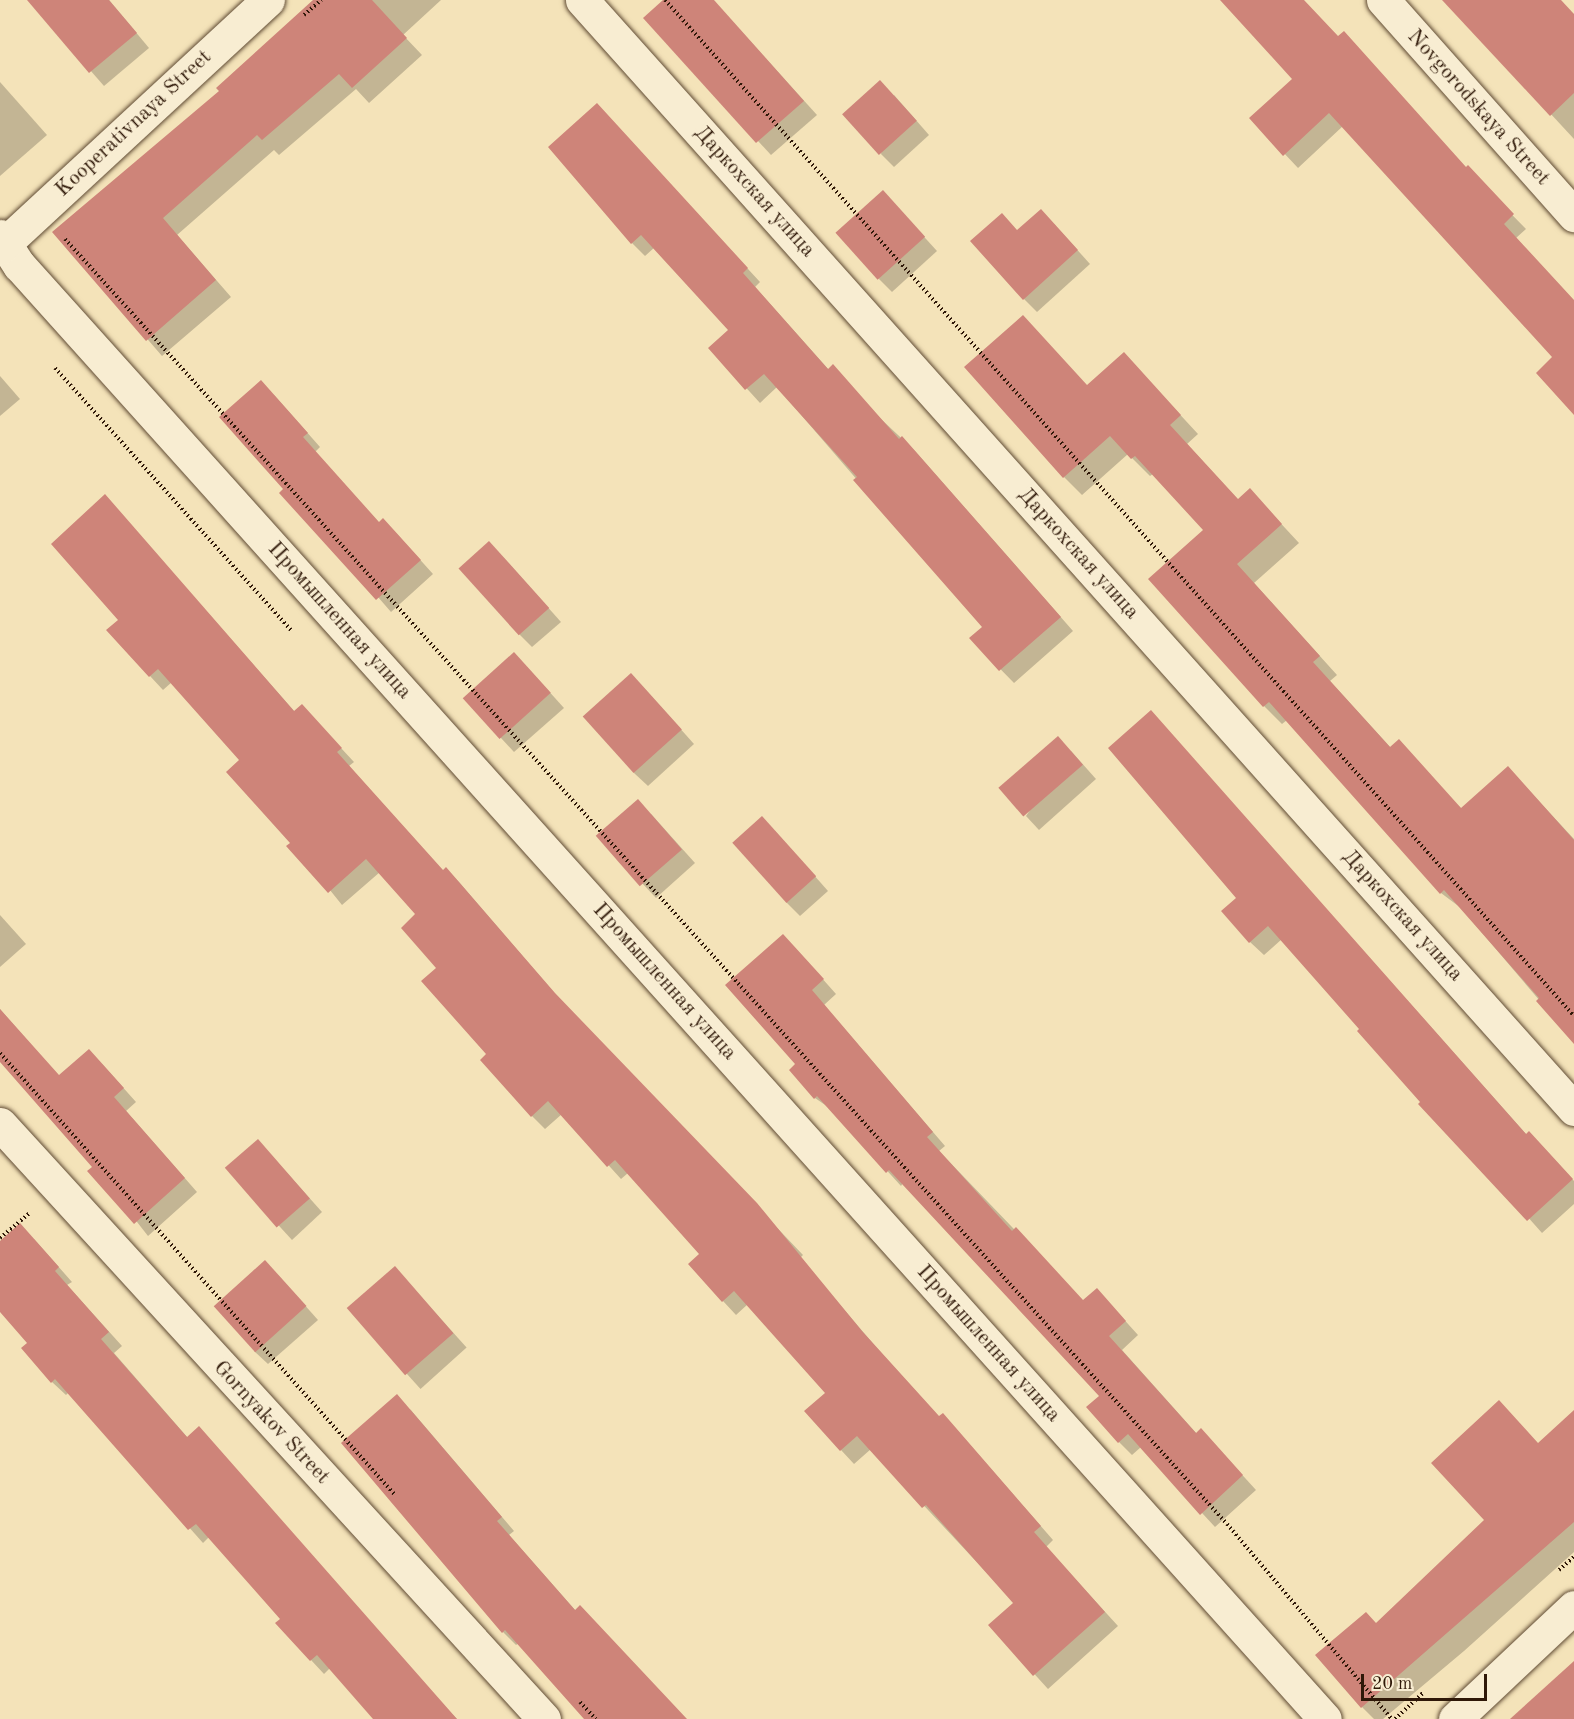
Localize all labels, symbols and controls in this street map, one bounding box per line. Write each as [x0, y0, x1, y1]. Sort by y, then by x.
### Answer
street label: Novgorodskaya Street [1401, 25, 1555, 191]
street label: Kooperativnaya Street [51, 45, 217, 203]
street label: Даркохская улица [688, 121, 820, 263]
street label: Даркохская улица [1012, 483, 1144, 625]
street label: Промышленная улица [262, 537, 416, 705]
street label: Даркохская улица [1336, 845, 1468, 987]
street label: Промышленная улица [587, 898, 741, 1066]
street label: Промышленная улица [911, 1260, 1065, 1428]
street label: Gornyakov Street [207, 1356, 335, 1490]
scale bar [1364, 1662, 1490, 1700]
text: 20 m [1372, 1675, 1412, 1693]

